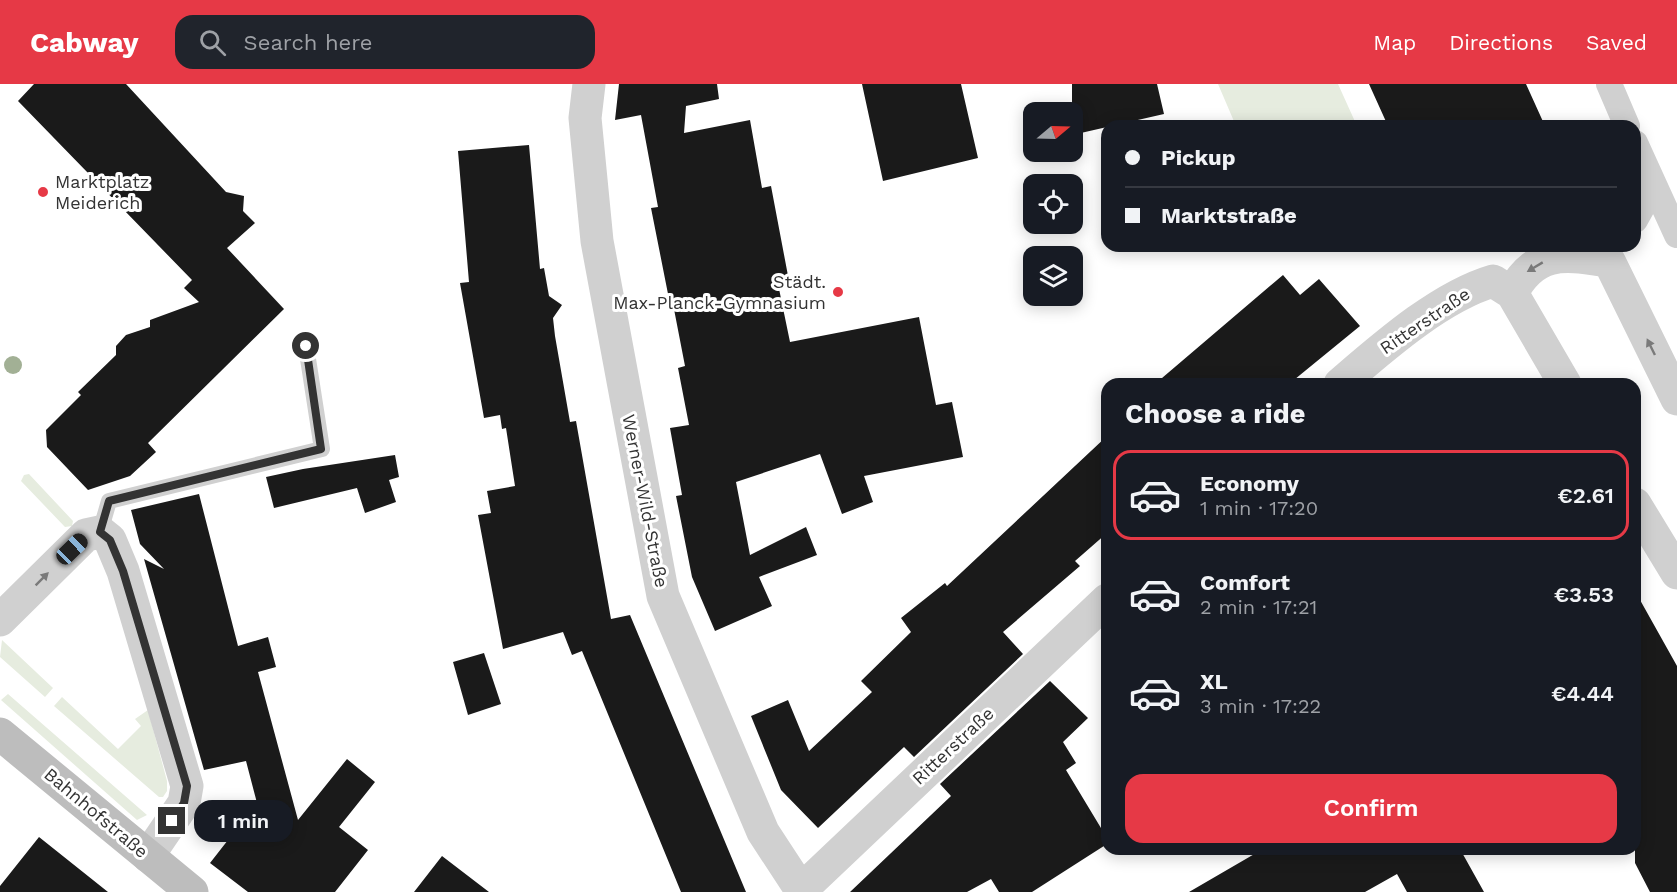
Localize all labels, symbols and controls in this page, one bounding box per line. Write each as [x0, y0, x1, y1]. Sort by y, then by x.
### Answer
search box [175, 15, 595, 69]
text: Cabway [30, 26, 139, 59]
icon: search [196, 26, 229, 59]
text: Search here [244, 30, 373, 55]
text: Map [1373, 30, 1416, 55]
text: Directions [1449, 30, 1553, 55]
text: Saved [1586, 30, 1647, 55]
north arrow [1023, 102, 1083, 162]
map controls [1023, 102, 1083, 306]
text: Pickup [1161, 145, 1236, 170]
place label: Marktplatz Meiderich [55, 171, 149, 213]
button: locate [1023, 174, 1083, 234]
marker: Marktplatz Meiderich [36, 185, 50, 199]
text: Marktstraße [1161, 203, 1297, 228]
button: layers [1023, 246, 1083, 306]
one-way arrow [1527, 262, 1543, 273]
place label: Städt. Max-Planck-Gymnasium [613, 271, 826, 313]
street label: Ritterstraße [1376, 283, 1474, 358]
marker: Städt. Max-Planck-Gymnasium [831, 285, 845, 299]
route start [292, 332, 319, 359]
one-way arrow [1647, 338, 1656, 355]
text: Choose a ride [1125, 398, 1305, 430]
street label: Werner-Wild-Straße [618, 413, 673, 589]
icon: car [1128, 468, 1182, 522]
text: Economy [1200, 471, 1299, 496]
text: €2.61 [1557, 483, 1614, 508]
text: 1 min · 17:20 [1200, 496, 1318, 520]
car [53, 530, 91, 568]
icon: car [1128, 567, 1182, 621]
text: Comfort [1200, 570, 1290, 595]
one-way arrow [34, 572, 48, 586]
text: €3.53 [1554, 582, 1614, 607]
text: 2 min · 17:21 [1200, 595, 1317, 619]
icon: car [1128, 666, 1182, 720]
text: XL [1200, 669, 1228, 694]
text: €4.44 [1551, 681, 1614, 706]
text: 3 min · 17:22 [1200, 694, 1321, 718]
street label: Ritterstraße [908, 703, 998, 789]
street label: Bahnhofstraße [40, 763, 152, 862]
button: Confirm [1125, 774, 1617, 843]
callout: 1 min [193, 800, 292, 842]
route end [158, 807, 185, 834]
text: 1 min [218, 809, 269, 833]

